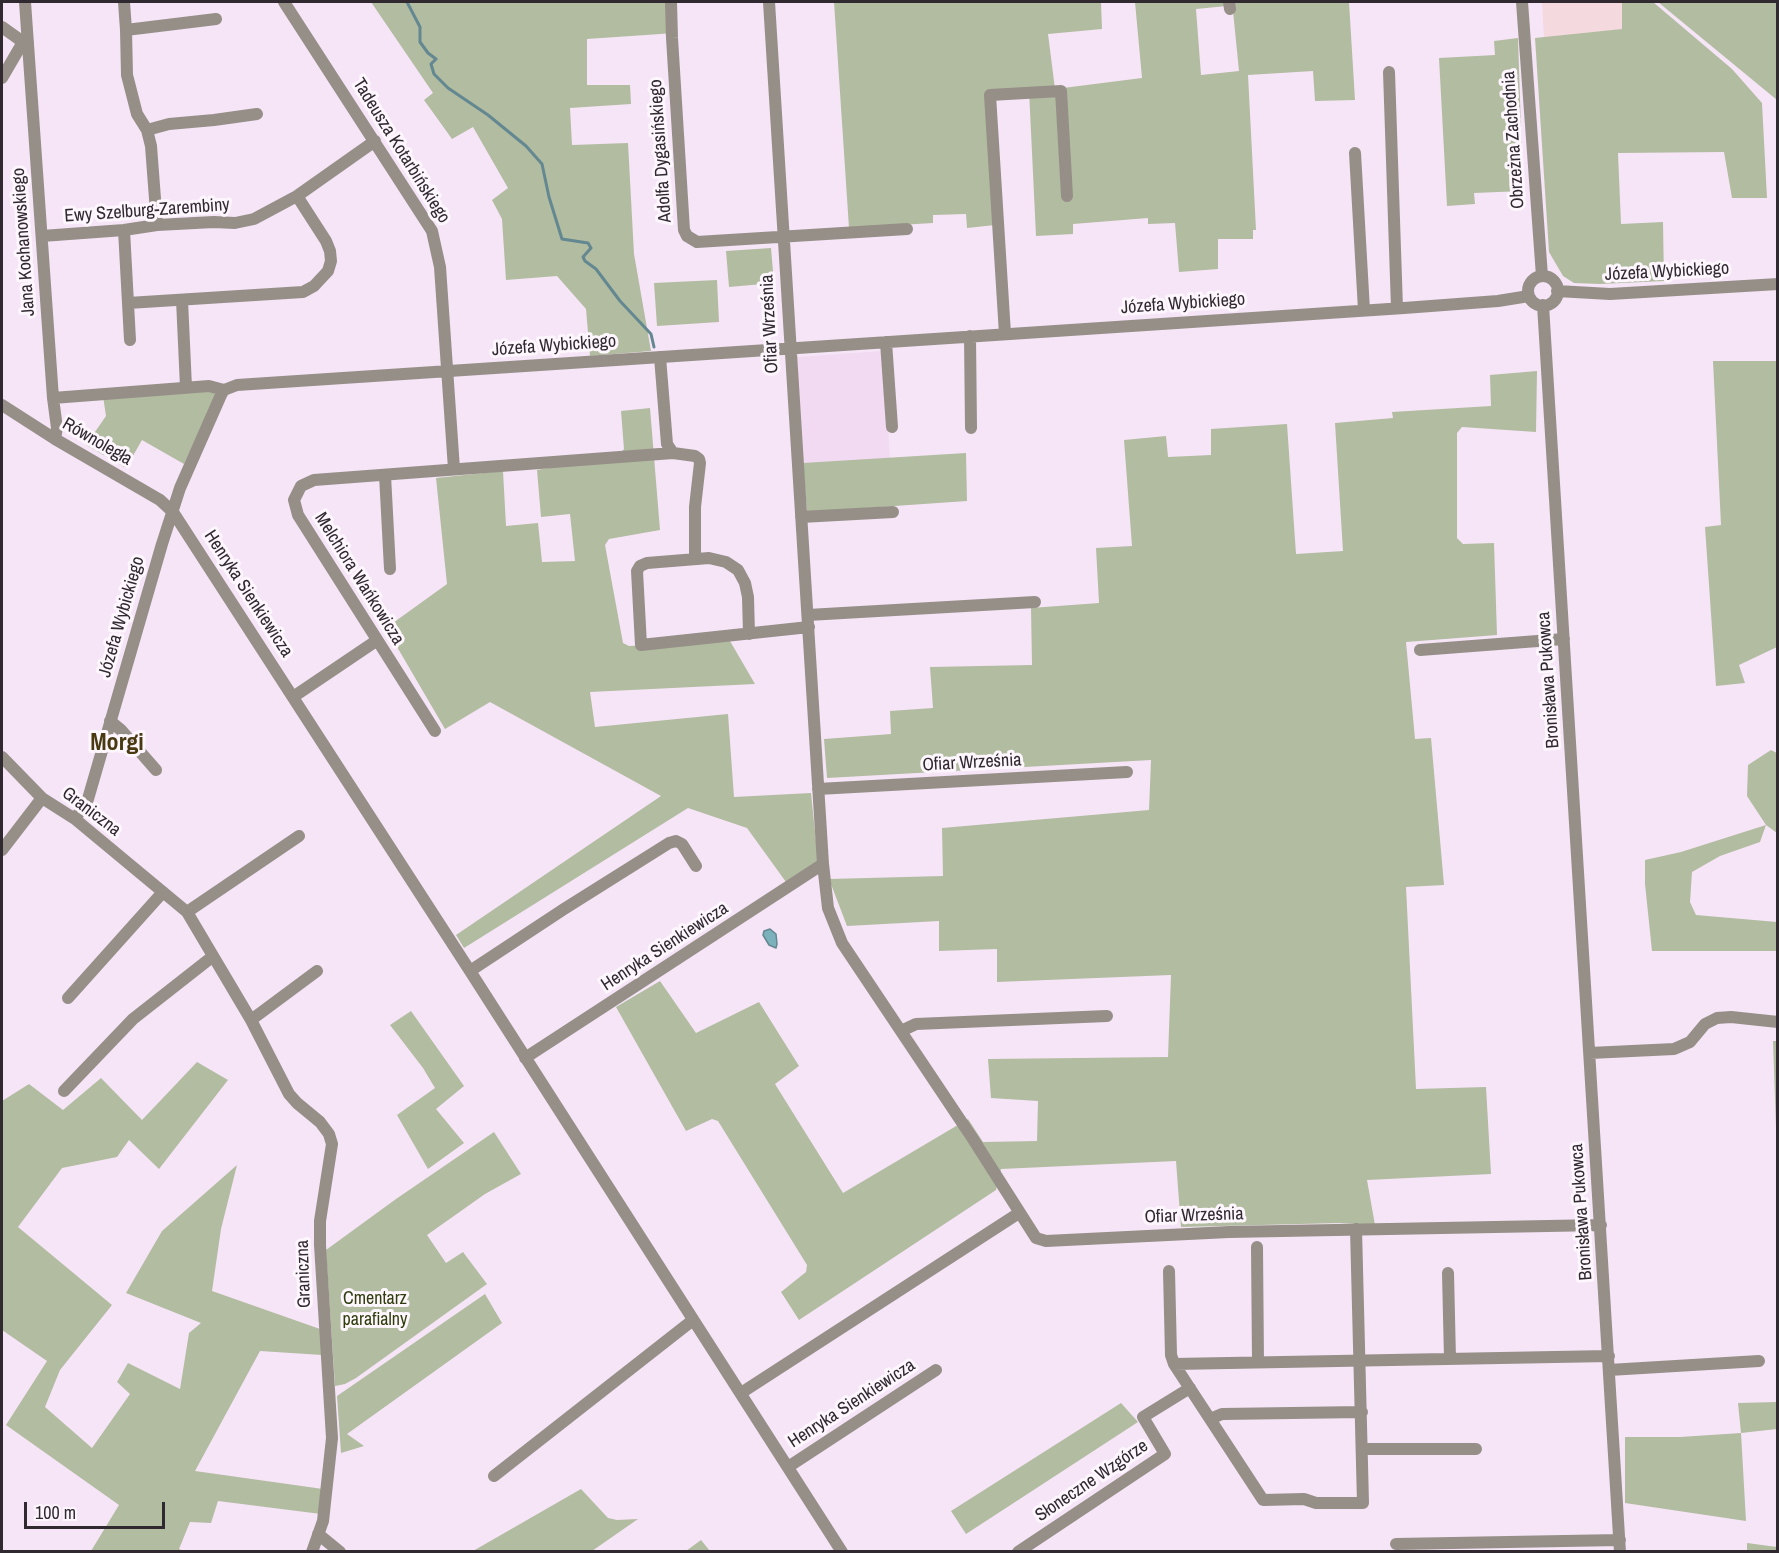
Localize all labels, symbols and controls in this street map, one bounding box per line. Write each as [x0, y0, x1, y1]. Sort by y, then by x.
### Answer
street label: Obrzeżna Zachodnia [1498, 70, 1530, 210]
street label: Tadeusza Kotarbińskiego [348, 75, 454, 227]
street label: Adolfa Dygasińskiego [645, 79, 677, 223]
street label: Jana Kochanowskiego [8, 167, 40, 317]
street label: Ewy Szelburg-Zarembiny [64, 194, 230, 228]
street label: Józefa Wybickiego [1604, 258, 1730, 286]
street label: Ofiar Września [757, 274, 783, 374]
street label: Józefa Wybickiego [1120, 289, 1246, 319]
street label: Józefa Wybickiego [491, 331, 617, 361]
street label: Równoległa [58, 413, 136, 471]
street label: Melchiora Wańkowicza [310, 509, 408, 649]
street label: Henryka Sienkiewicza [199, 527, 297, 661]
street label: Józefa Wybickiego [94, 554, 150, 680]
street label: Bronisława Pukowca [1533, 611, 1565, 749]
district label: Morgi [90, 730, 144, 758]
street label: Ofiar Września [922, 750, 1022, 776]
street label: Graniczna [57, 783, 125, 841]
street label: Henryka Sienkiewicza [598, 898, 732, 996]
street label: Bronisława Pukowca [1566, 1143, 1598, 1281]
street label: Ofiar Września [1144, 1203, 1244, 1229]
street label: Graniczna [292, 1240, 316, 1308]
park label: Cmentarz parafialny [343, 1288, 407, 1330]
street label: Henryka Sienkiewicza [785, 1355, 919, 1453]
street label: Słoneczne Wzgórze [1032, 1435, 1152, 1527]
scale bar [27, 1490, 168, 1528]
text: 100 m [35, 1500, 76, 1525]

